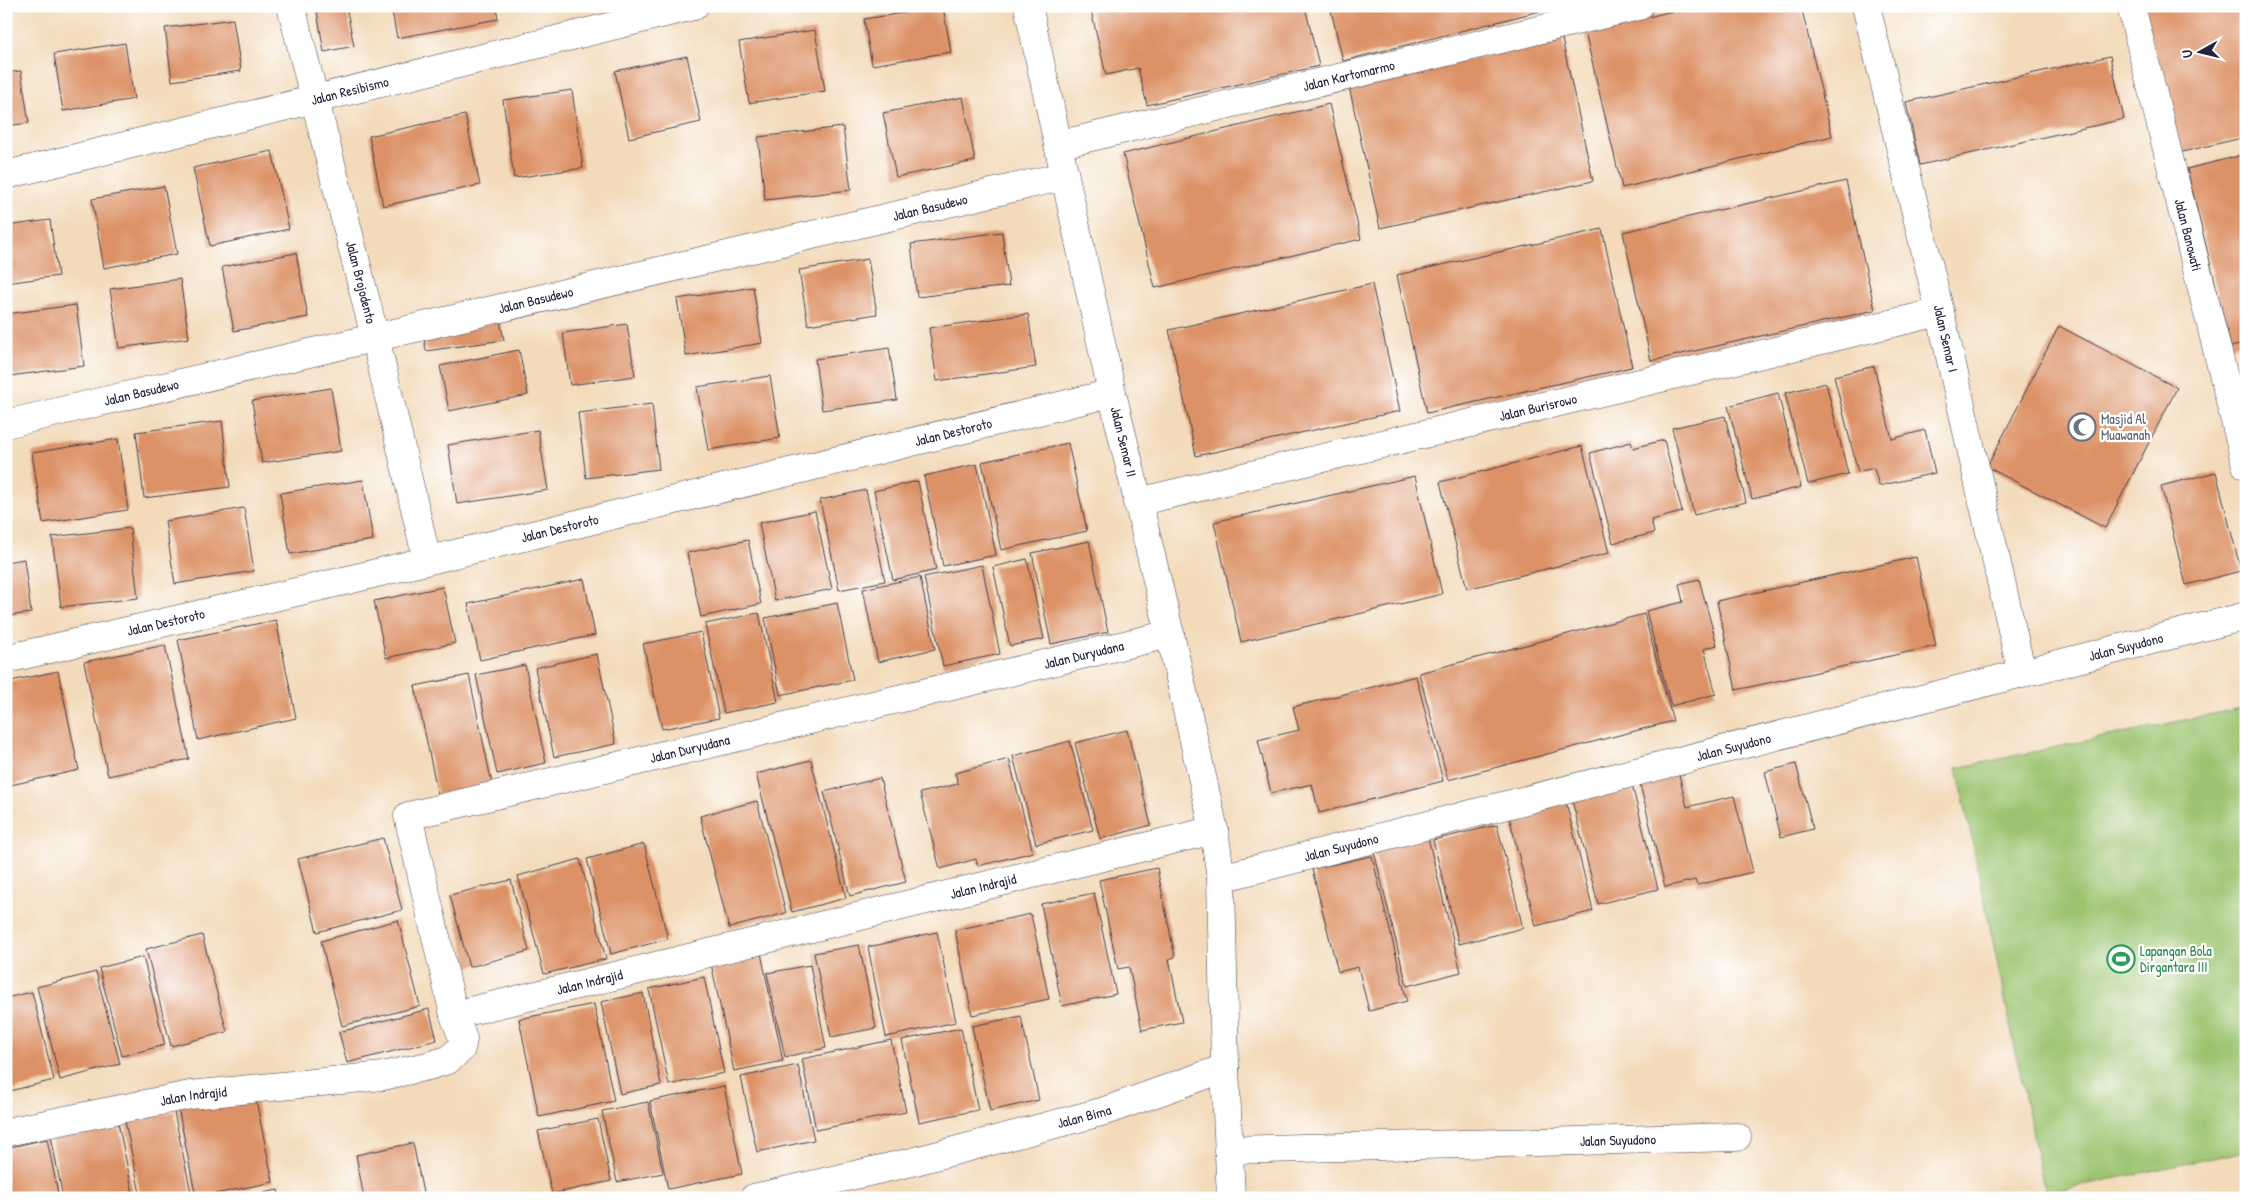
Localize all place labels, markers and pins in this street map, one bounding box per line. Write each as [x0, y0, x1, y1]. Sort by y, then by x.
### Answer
place label: Masjid Al Muawanah [2101, 409, 2150, 444]
mosque icon: Masjid Al Muawanah [2067, 412, 2097, 442]
place label: Lapangan Bola Dirgantara III [2140, 941, 2212, 977]
sports icon: Lapangan Bola Dirgantara III [2106, 944, 2136, 974]

